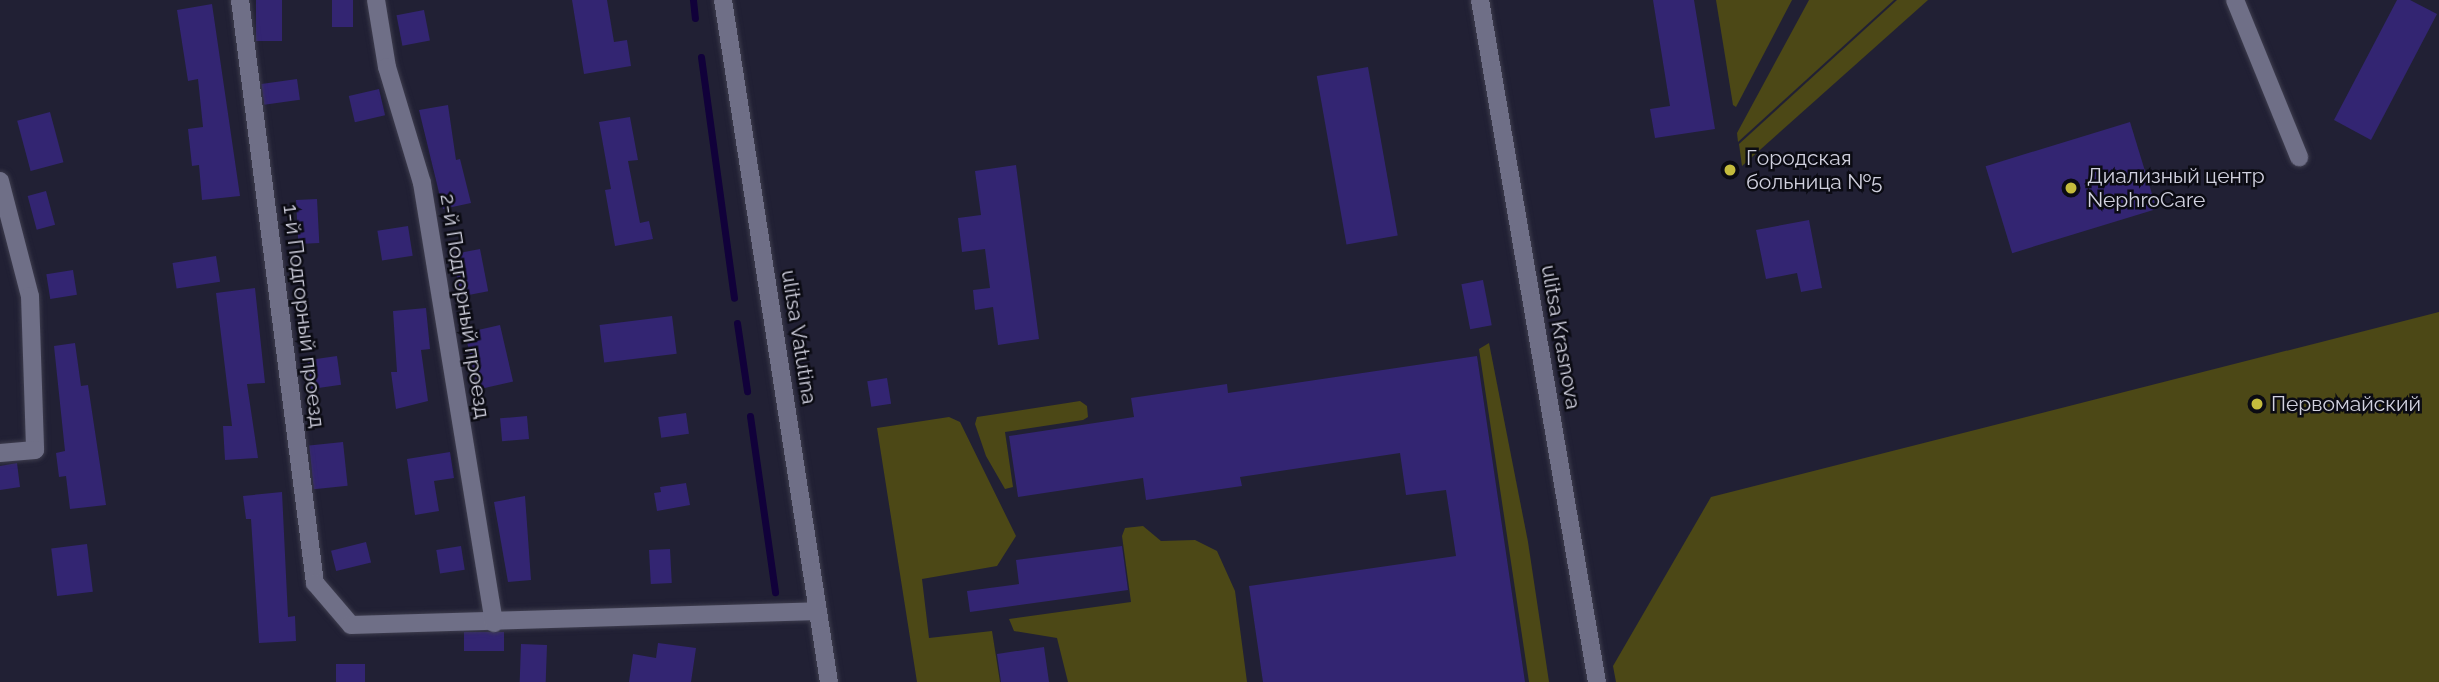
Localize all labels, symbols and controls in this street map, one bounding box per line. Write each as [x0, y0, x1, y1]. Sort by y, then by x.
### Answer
place label: Городская больница №5 [1746, 145, 1883, 195]
marker: Городская больница №5 [1720, 160, 1740, 180]
place label: Диализный центр NephroCare [2087, 163, 2265, 213]
marker: Диализный центр NephroCare [2061, 178, 2081, 198]
street label: 2-й Подгорный проезд [435, 192, 495, 420]
street label: 1-й Подгорный проезд [278, 203, 330, 429]
street label: ulitsa Krasnova [1536, 263, 1586, 411]
street label: ulitsa Vatutina [776, 268, 822, 406]
place label: Первомайский [2271, 391, 2421, 417]
marker: Первомайский [2249, 396, 2265, 412]

